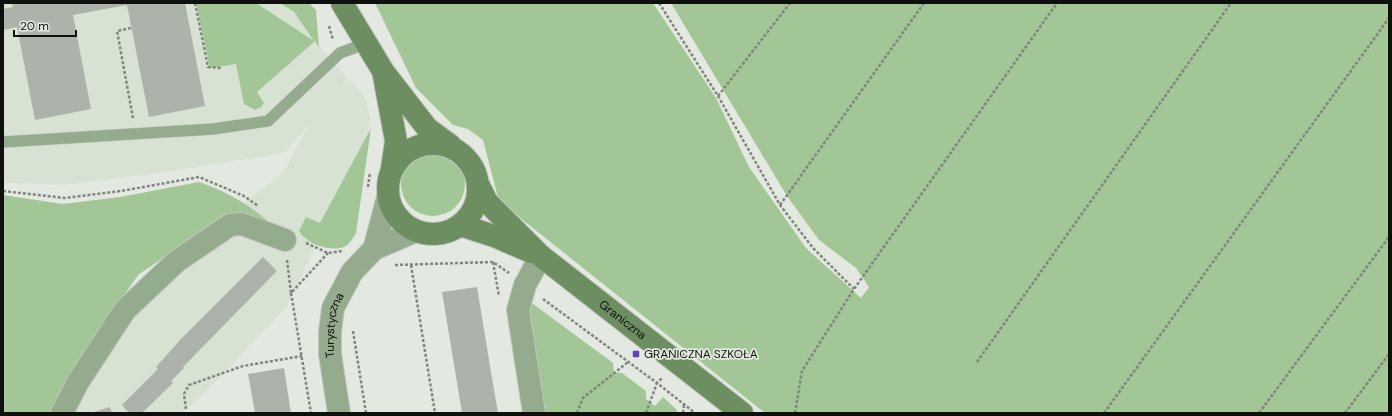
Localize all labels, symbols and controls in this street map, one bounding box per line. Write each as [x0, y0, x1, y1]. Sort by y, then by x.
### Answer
scale bar [14, 12, 76, 38]
text: 20 m [20, 18, 49, 34]
street label: Turystyczna [322, 290, 348, 359]
street label: Graniczna [596, 296, 650, 343]
place label: GRANICZNA SZKOŁA [644, 346, 758, 362]
marker: GRANICZNA SZKOŁA [631, 349, 641, 359]

